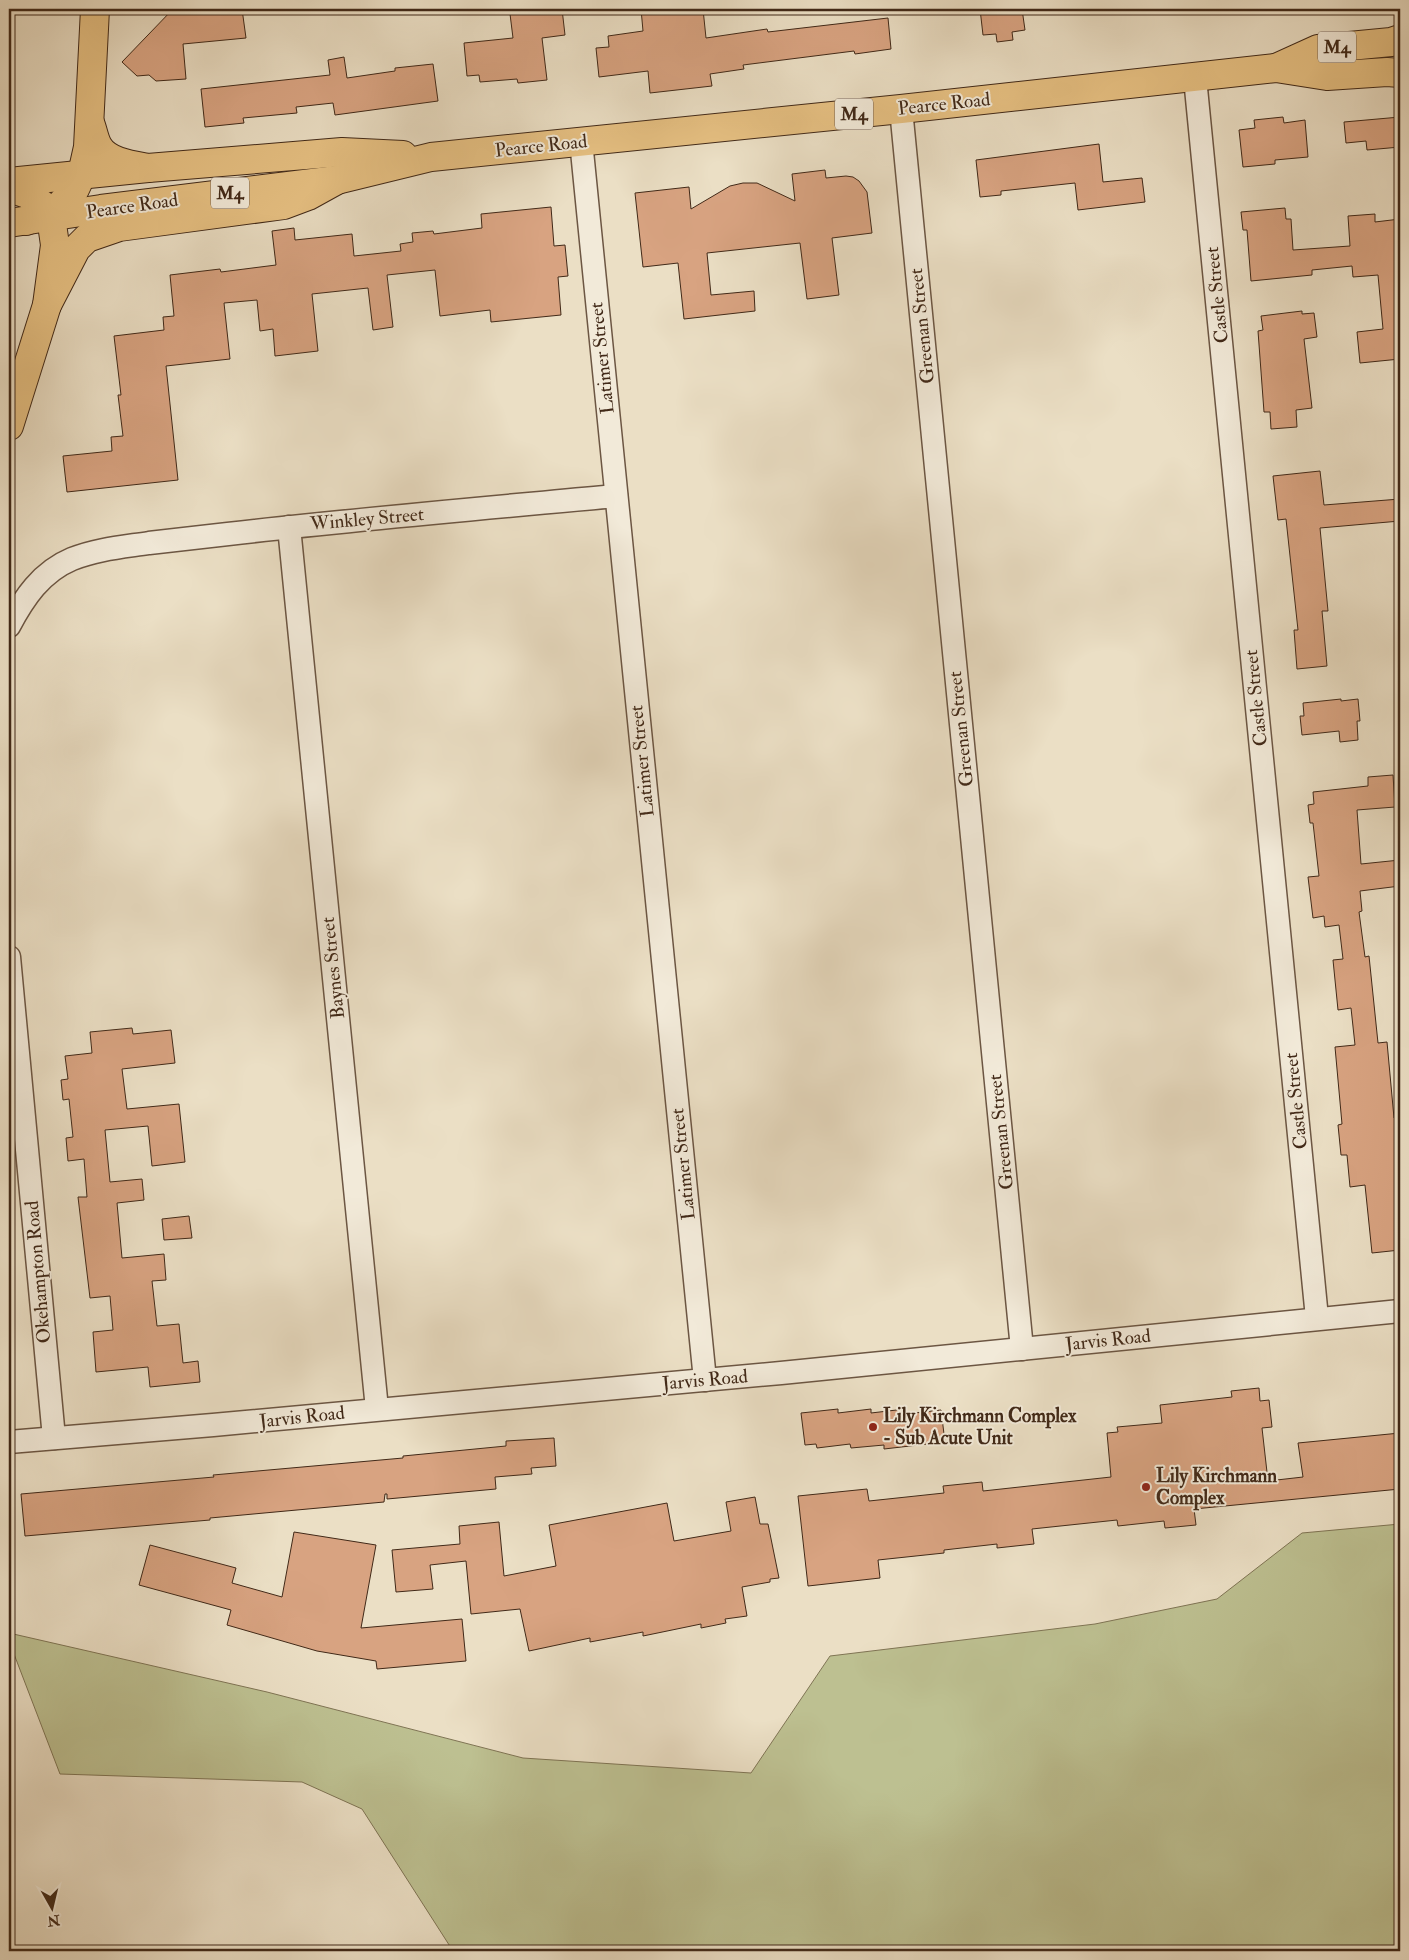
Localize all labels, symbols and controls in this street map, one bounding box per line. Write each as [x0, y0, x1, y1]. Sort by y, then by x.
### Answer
road number: M4 [1318, 32, 1356, 62]
street label: Pearce Road [897, 87, 992, 121]
road number: M4 [835, 98, 873, 130]
street label: Pearce Road [494, 129, 589, 163]
road number: M4 [211, 178, 249, 208]
street label: Pearce Road [84, 188, 180, 224]
street label: Castle Street [1200, 246, 1234, 344]
street label: Greenan Street [904, 267, 940, 385]
street label: Latimer Street [584, 301, 620, 415]
street label: Winkley Street [308, 502, 425, 536]
street label: Castle Street [1239, 649, 1273, 747]
street label: Greenan Street [943, 670, 979, 788]
street label: Latimer Street [624, 704, 660, 818]
street label: Baynes Street [316, 916, 350, 1020]
street label: Castle Street [1279, 1052, 1313, 1150]
street label: Greenan Street [983, 1073, 1019, 1191]
street label: Latimer Street [665, 1107, 701, 1221]
street label: Okehampton Road [20, 1199, 57, 1344]
street label: Jarvis Road [1063, 1324, 1153, 1357]
street label: Jarvis Road [660, 1364, 749, 1396]
street label: Jarvis Road [257, 1401, 347, 1434]
place label: Lily Kirchmann Complex - Sub Acute Unit [883, 1404, 1077, 1450]
marker: Lily Kirchmann Complex - Sub Acute Unit [867, 1421, 879, 1433]
place label: Lily Kirchmann Complex [1156, 1464, 1277, 1511]
marker: Lily Kirchmann Complex [1140, 1481, 1152, 1493]
north arrow [28, 1882, 78, 1932]
text: N [46, 1911, 62, 1930]

